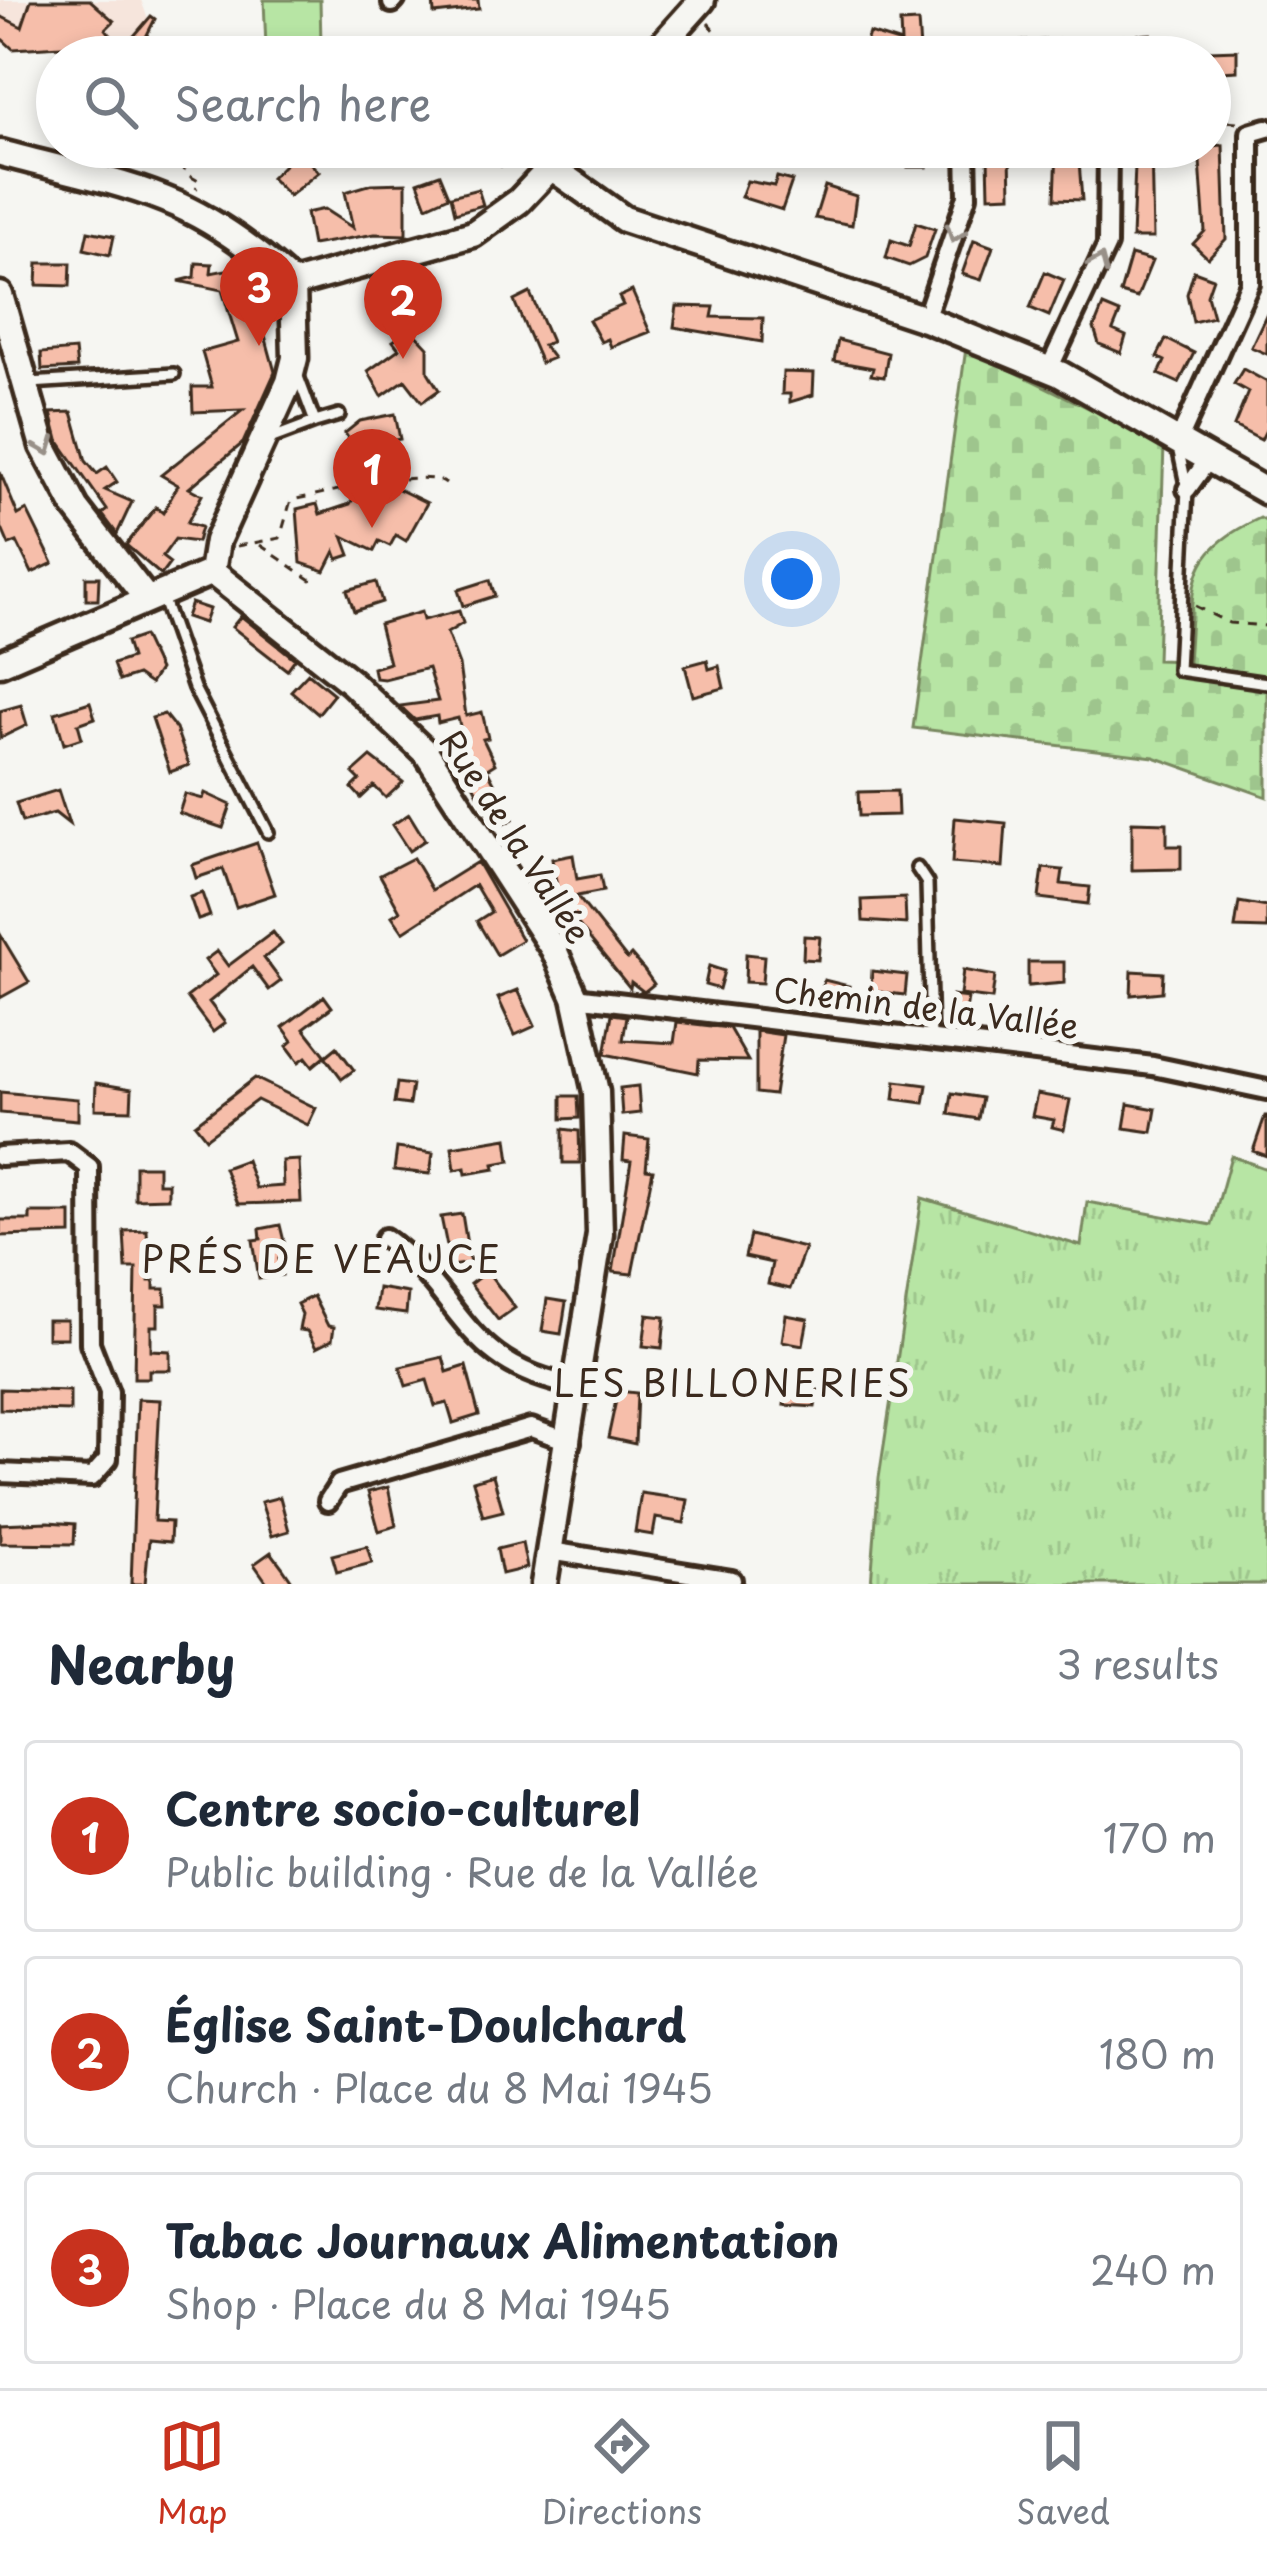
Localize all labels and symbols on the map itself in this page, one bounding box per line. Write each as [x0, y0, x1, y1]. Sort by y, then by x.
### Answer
one-way arrow [945, 223, 969, 244]
pin: 3 [220, 247, 298, 346]
one-way arrow [1085, 254, 1109, 275]
pin: 2 [364, 260, 442, 359]
pin: 1 [333, 429, 411, 528]
one-way arrow [32, 435, 56, 456]
your location [762, 549, 822, 609]
street label: Rue de la Vallée [429, 719, 605, 952]
street label: Chemin de la Vallée [771, 963, 1082, 1050]
district label: PRÉS DE VEAUCE [141, 1231, 503, 1285]
district label: LES BILLONERIES [553, 1355, 913, 1409]

